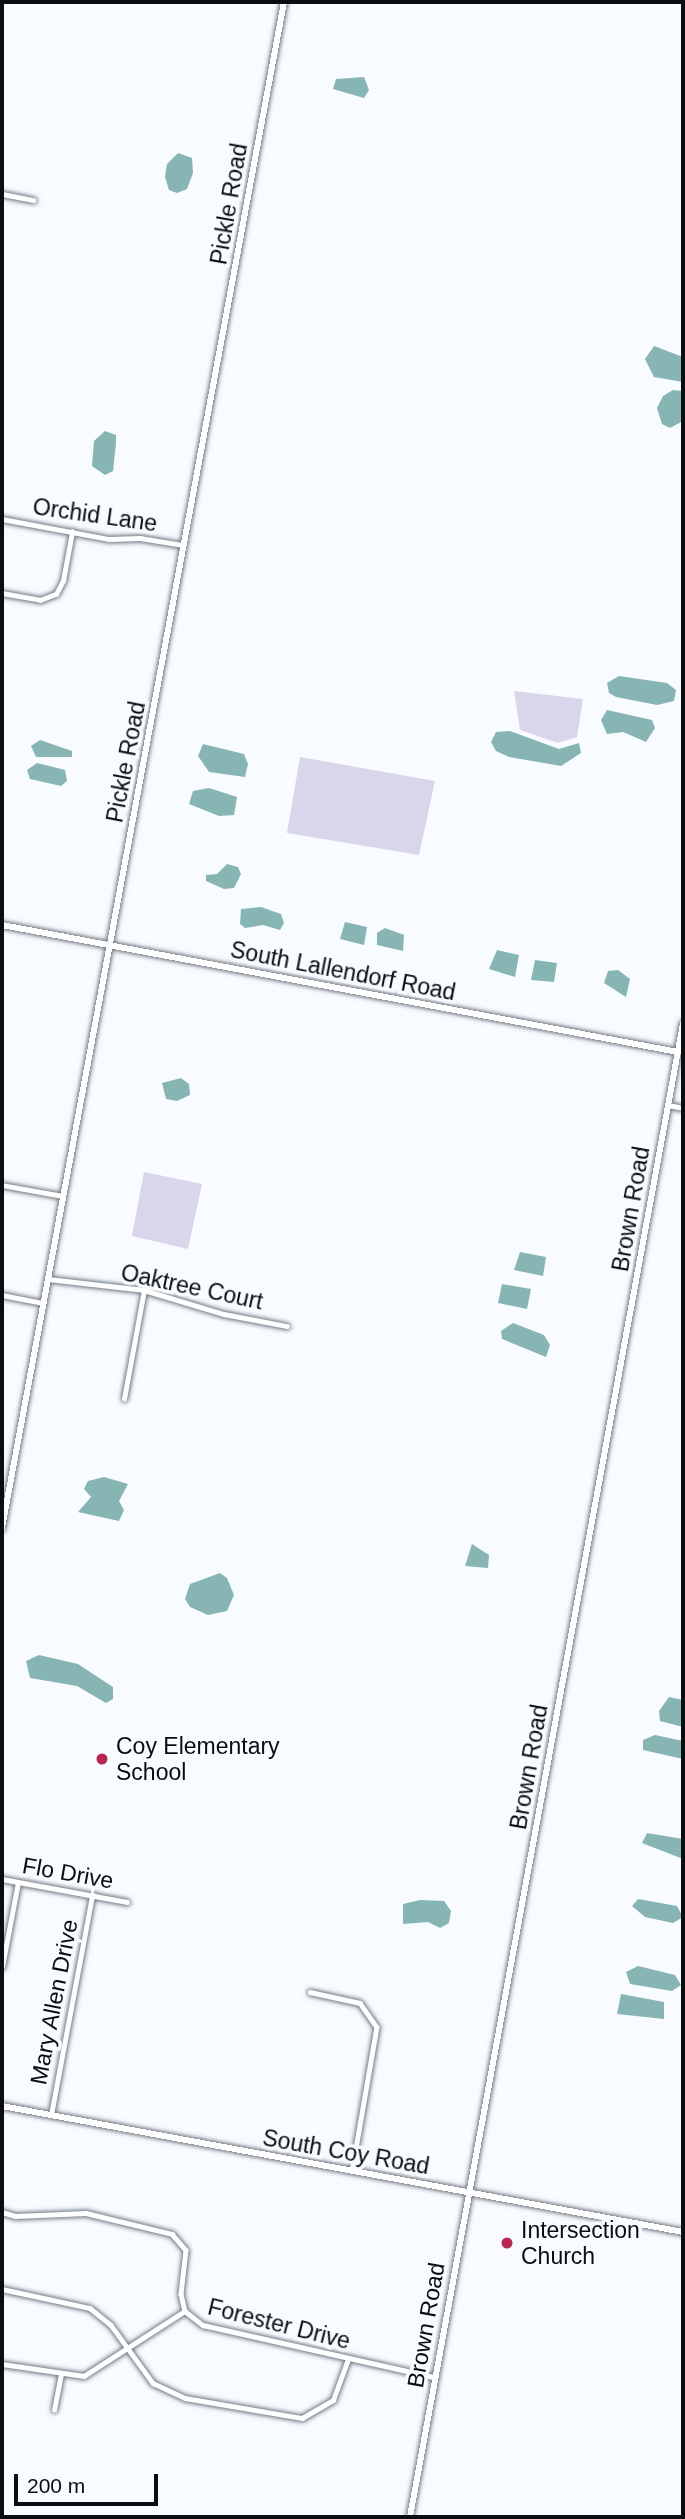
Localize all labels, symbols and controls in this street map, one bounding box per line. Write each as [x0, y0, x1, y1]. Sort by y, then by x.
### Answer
street label: Pickle Road [205, 141, 253, 267]
street label: Orchid Lane [31, 493, 159, 537]
street label: Pickle Road [101, 699, 151, 825]
street label: South Lallendorf Road [228, 936, 458, 1006]
street label: Brown Road [606, 1144, 656, 1274]
street label: Oaktree Court [118, 1258, 266, 1316]
street label: Brown Road [504, 1702, 554, 1832]
place label: Coy Elementary School [116, 1732, 280, 1786]
marker: Coy Elementary School [94, 1751, 110, 1767]
street label: Flo Drive [20, 1851, 116, 1895]
street label: Mary Allen Drive [24, 1917, 84, 2087]
street label: South Coy Road [260, 2124, 432, 2180]
place label: Intersection Church [521, 2216, 640, 2270]
marker: Intersection Church [499, 2235, 515, 2251]
street label: Brown Road [401, 2260, 451, 2390]
street label: Forester Drive [205, 2293, 353, 2355]
scale bar [18, 2460, 161, 2504]
text: 200 m [27, 2474, 85, 2497]

